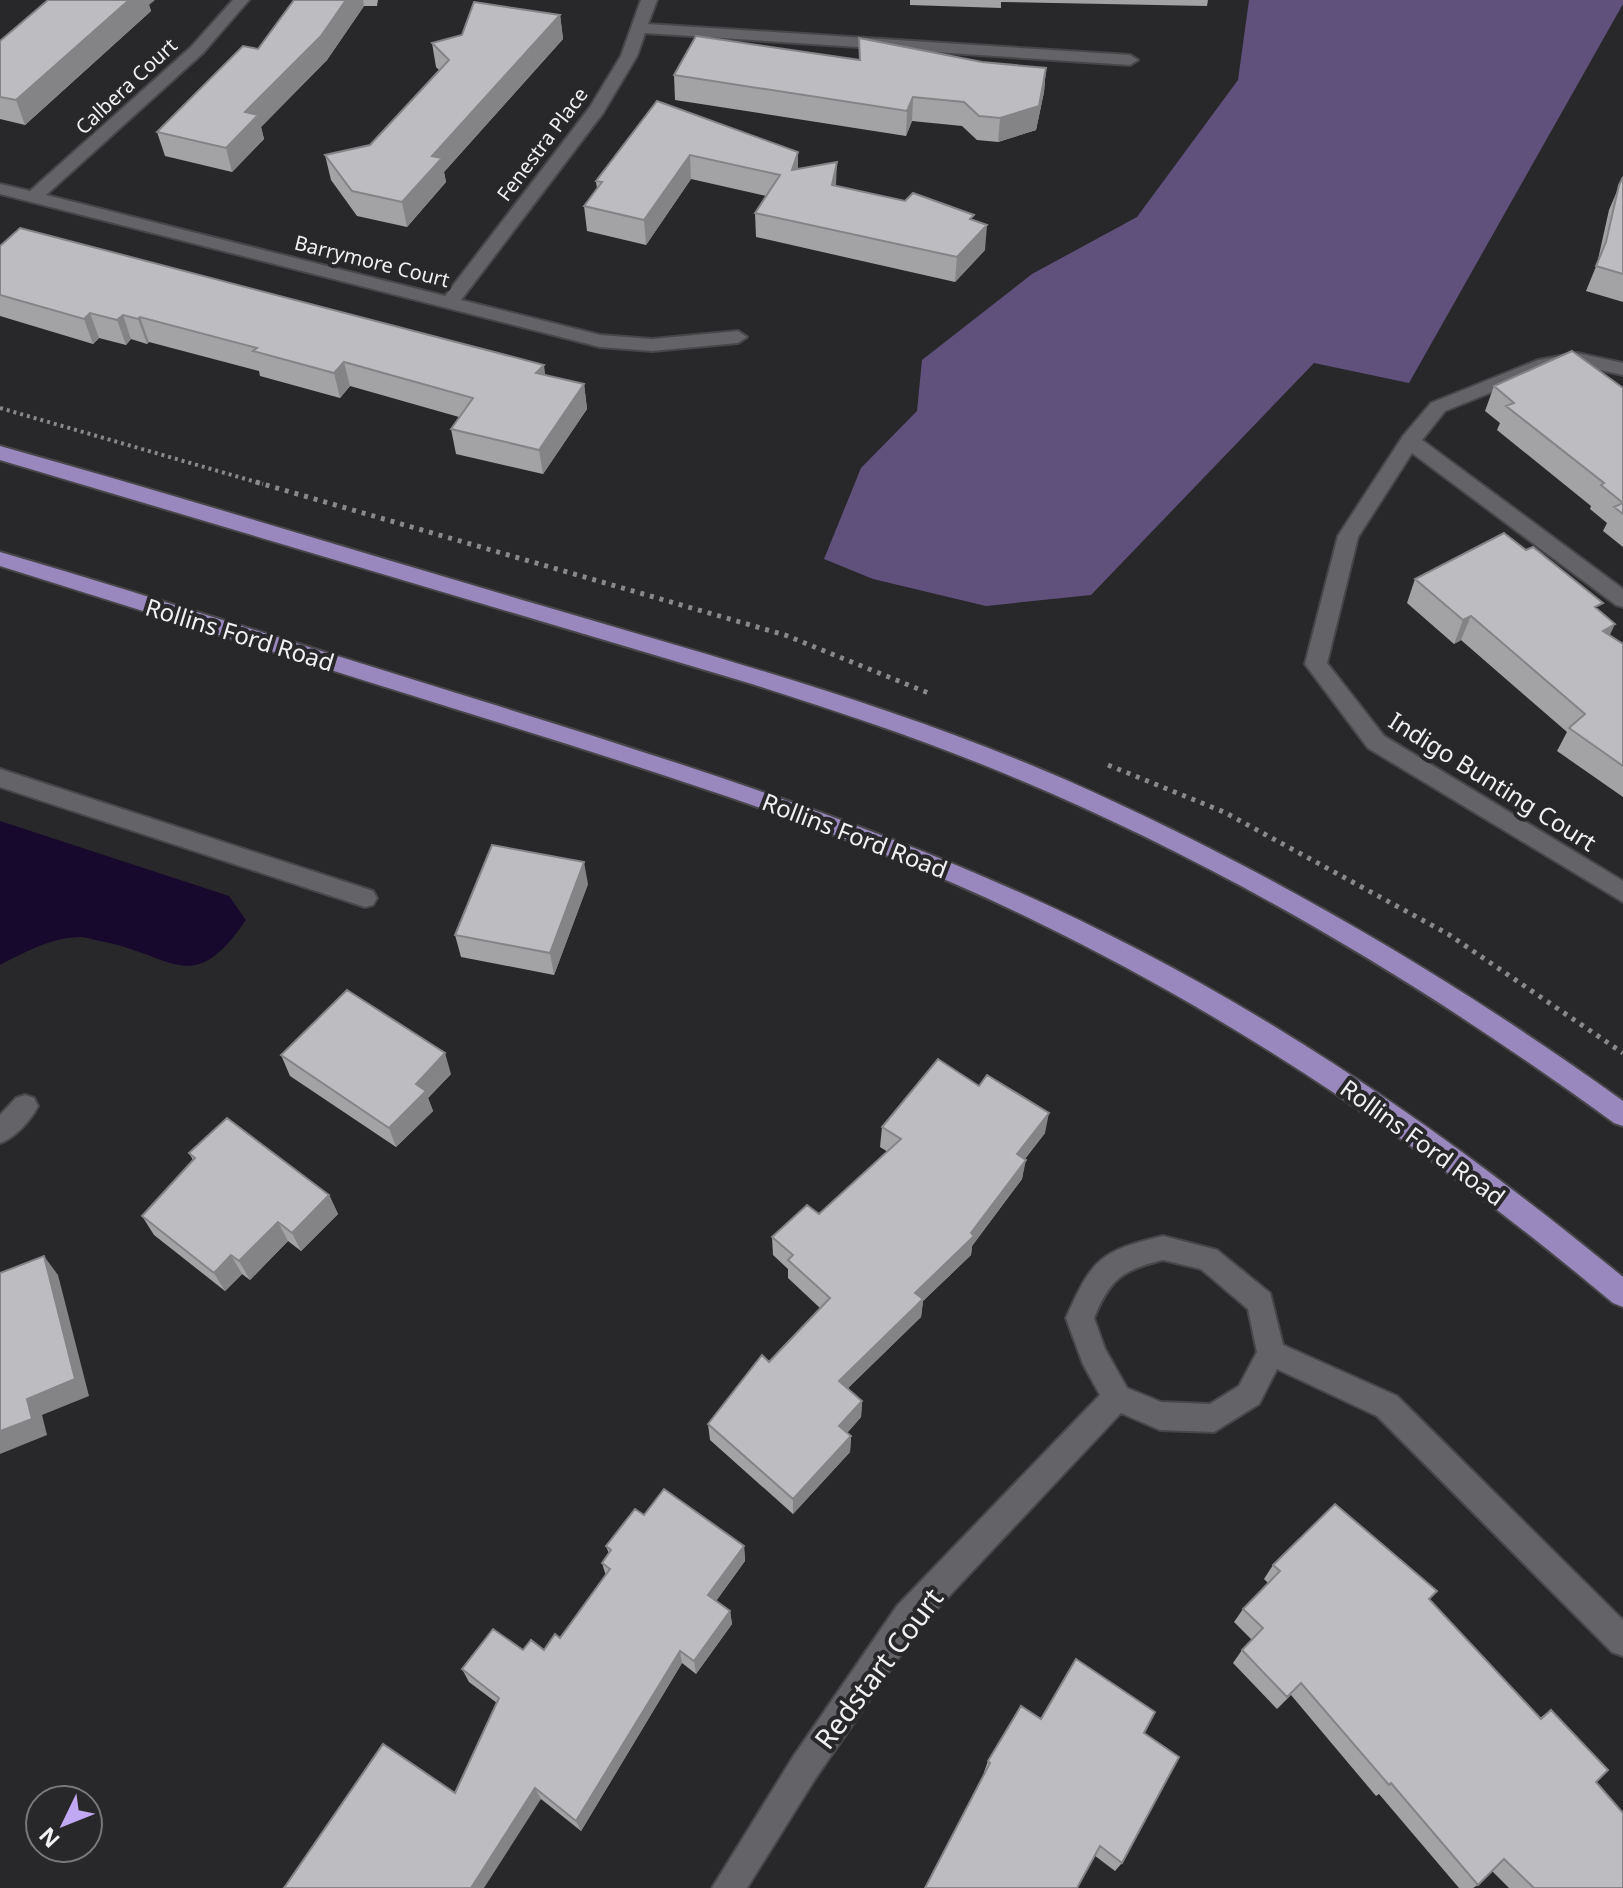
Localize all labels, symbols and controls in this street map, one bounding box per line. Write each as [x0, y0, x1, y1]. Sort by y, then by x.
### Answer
street label: Calbera Court [69, 32, 183, 140]
street label: Fenestra Place [490, 82, 594, 206]
street label: Barrymore Court [292, 229, 452, 293]
street label: Rollins Ford Road [142, 590, 338, 678]
street label: Indigo Bunting Court [1383, 704, 1603, 858]
street label: Rollins Ford Road [758, 785, 952, 885]
street label: Rollins Ford Road [1334, 1071, 1512, 1213]
street label: Redstart Court [805, 1580, 951, 1756]
north arrow [24, 1784, 104, 1864]
text: N [32, 1822, 66, 1855]

